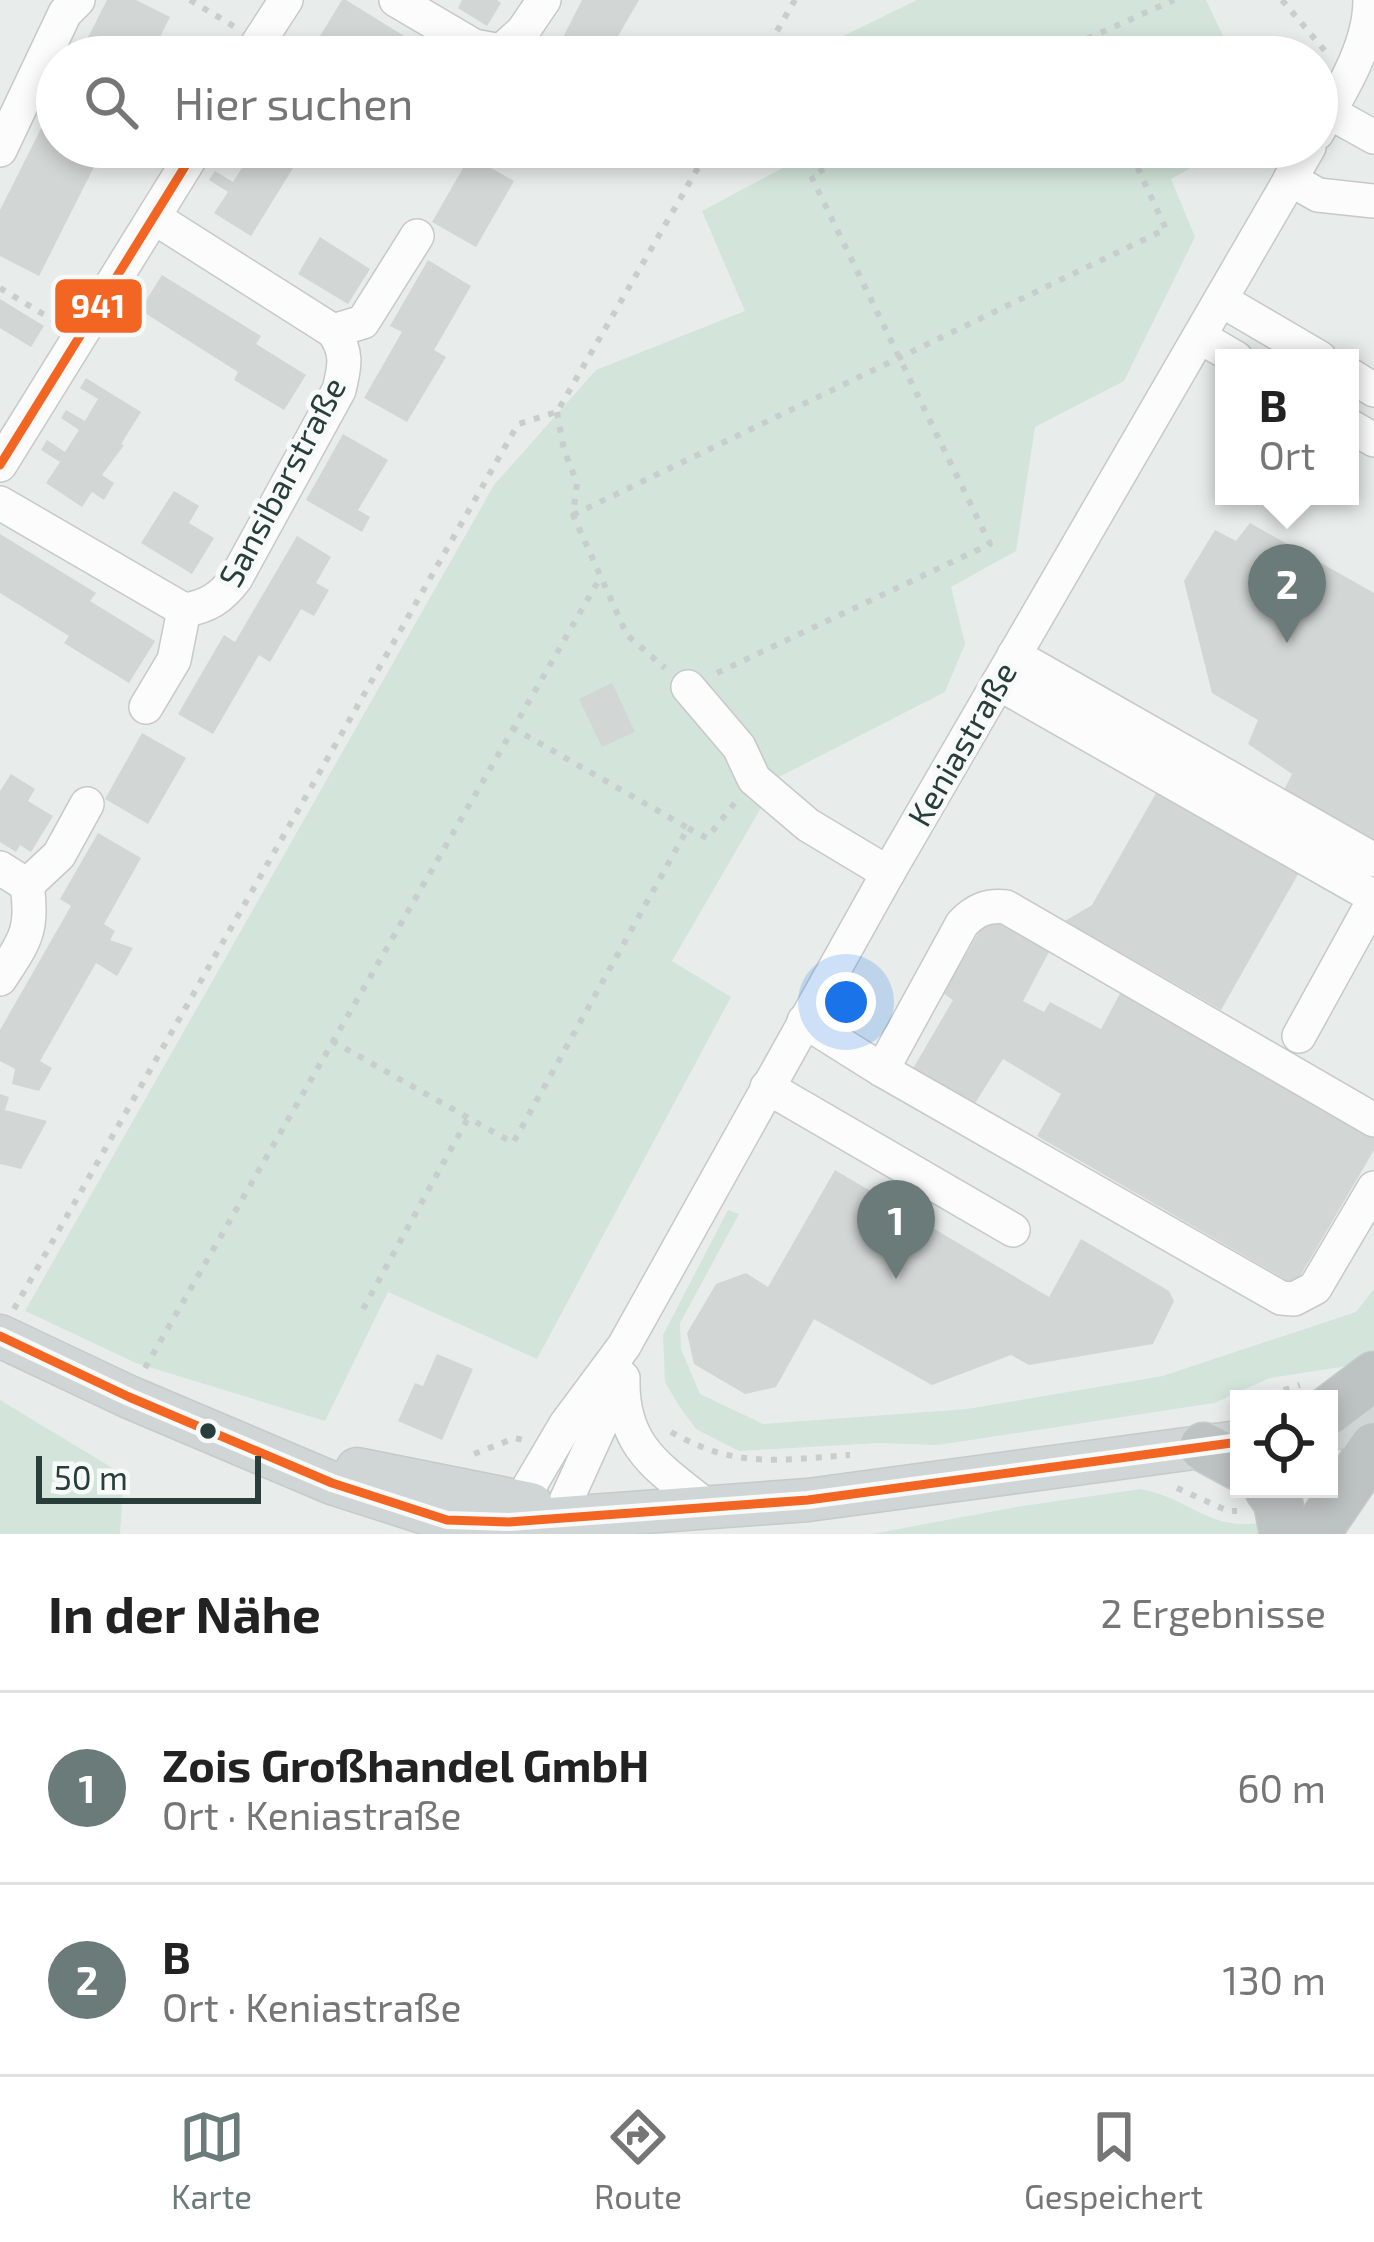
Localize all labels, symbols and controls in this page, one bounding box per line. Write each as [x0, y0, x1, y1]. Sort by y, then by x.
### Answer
search box [36, 36, 1338, 168]
icon: search [78, 69, 144, 135]
text: Hier suchen [174, 75, 414, 129]
line badge: 941 [53, 277, 144, 335]
text: 941 [71, 285, 125, 325]
popup [1215, 349, 1359, 505]
street label: Sansibarstraße [209, 370, 353, 593]
text: B [1259, 377, 1288, 431]
text: Ort [1259, 431, 1315, 478]
pin: 2 [1248, 544, 1326, 643]
street label: Keniastraße [898, 654, 1024, 833]
your location [816, 972, 876, 1032]
pin: 1 [857, 1180, 935, 1279]
map controls [1230, 1390, 1338, 1498]
button: locate [1230, 1390, 1338, 1498]
unlabelled marker [197, 1420, 219, 1442]
scale bar [36, 1450, 261, 1503]
text: 50 m [54, 1457, 128, 1497]
text: In der Nähe [48, 1582, 321, 1643]
text: 2 Ergebnisse [1100, 1589, 1326, 1636]
text: Zois Großhandel GmbH [162, 1737, 649, 1791]
text: 1 [79, 1764, 95, 1811]
text: 60 m [1237, 1764, 1326, 1811]
text: Ort · Keniastraße [162, 1791, 461, 1838]
text: B [162, 1929, 191, 1983]
text: 2 [76, 1956, 98, 2003]
text: 130 m [1222, 1956, 1326, 2003]
text: Ort · Keniastraße [162, 1983, 461, 2030]
tab: Karte [171, 2104, 252, 2216]
tab: Route [594, 2104, 682, 2216]
tab: Gespeichert [1024, 2104, 1203, 2216]

